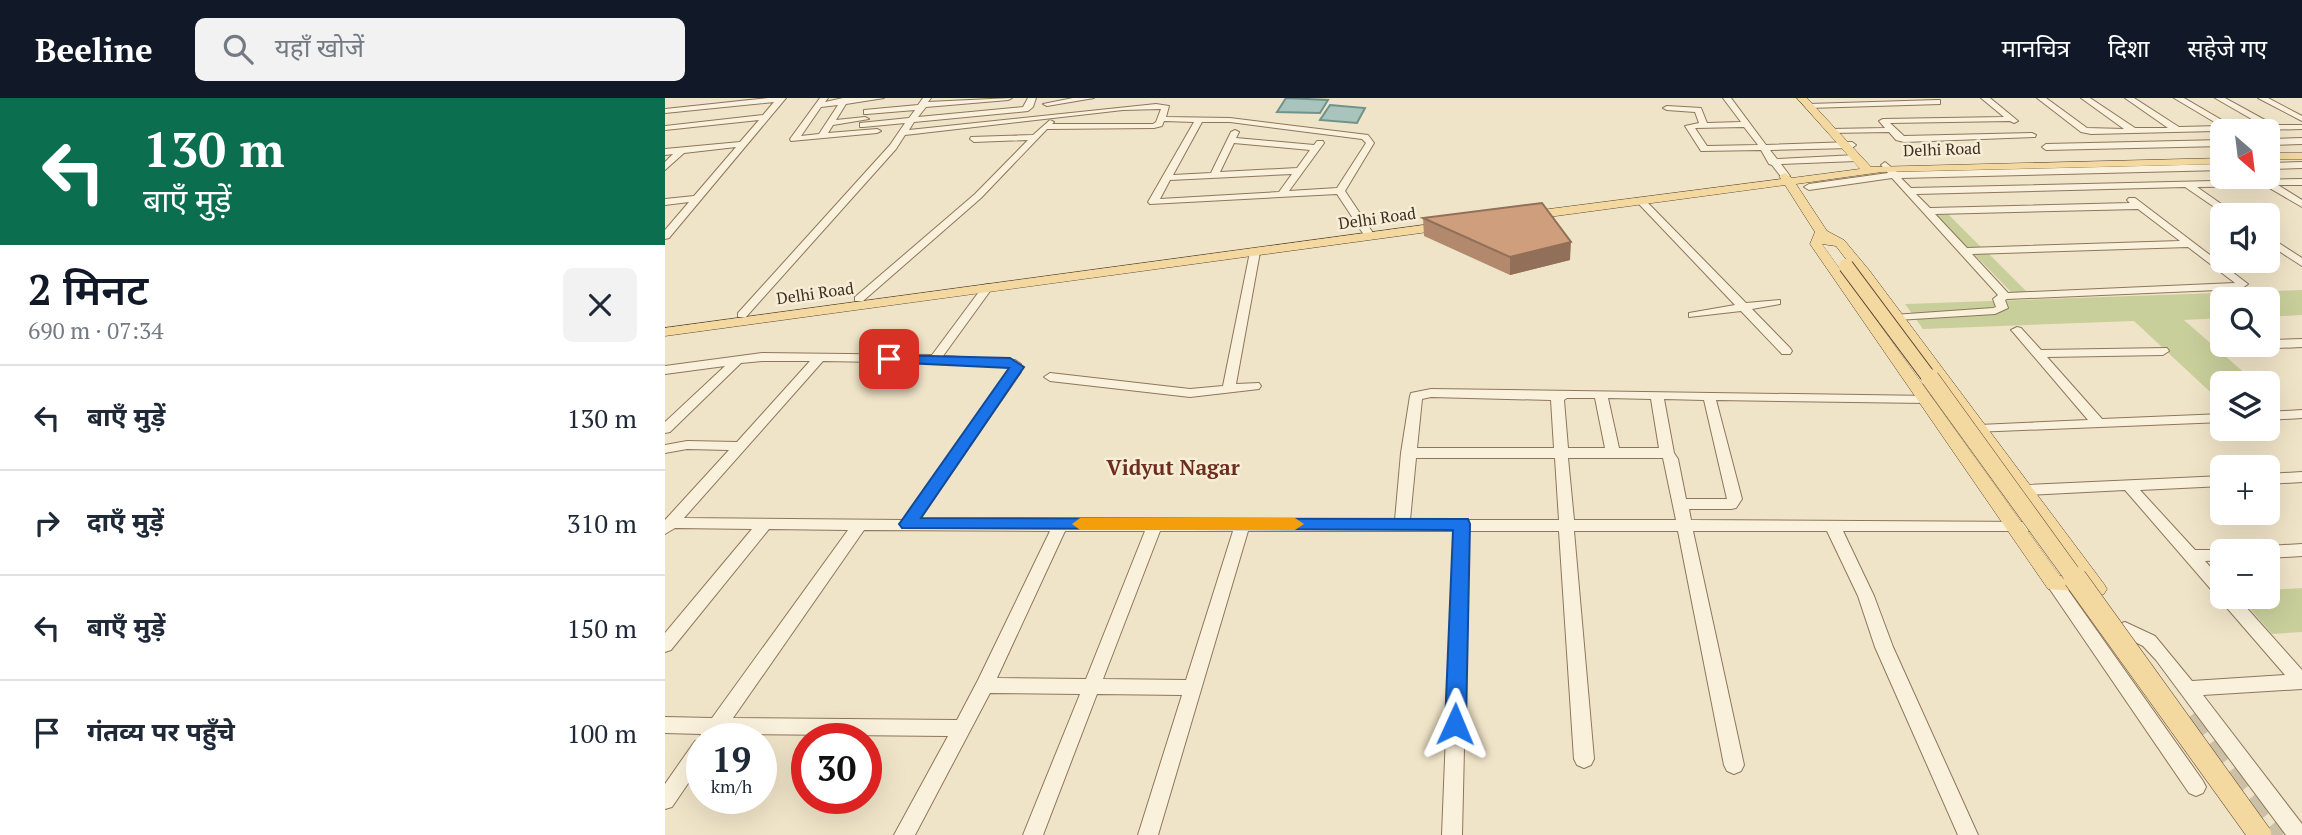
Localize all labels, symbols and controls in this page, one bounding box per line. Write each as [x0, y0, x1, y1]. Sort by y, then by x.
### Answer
search box [195, 18, 685, 81]
text: Beeline [35, 28, 153, 71]
icon: search [219, 30, 257, 68]
text: यहाँ खोजें [275, 30, 364, 64]
text: मानचित्र [2002, 32, 2070, 64]
text: दिशा [2108, 32, 2150, 64]
text: सहेजे गए [2188, 32, 2267, 64]
text: 130 m [143, 116, 285, 181]
north arrow [2210, 119, 2280, 189]
map controls [2210, 119, 2280, 609]
icon: left [28, 126, 119, 217]
street label: Delhi Road [1903, 137, 1981, 161]
text: बाएँ मुड़ें [143, 179, 231, 221]
street label: Delhi Road [1337, 202, 1417, 234]
button: sound [2210, 203, 2280, 273]
text: 2 मिनट [28, 261, 148, 317]
button: close [563, 268, 637, 342]
street label: Delhi Road [775, 277, 855, 309]
button: search [2210, 287, 2280, 357]
text: 690 m · 07:34 [28, 315, 163, 346]
pin [859, 329, 919, 389]
icon: arrive [870, 340, 908, 378]
button: layers [2210, 371, 2280, 441]
icon: left [28, 399, 66, 437]
text: बाएँ मुड़ें [87, 399, 165, 433]
text: 130 m [567, 401, 637, 435]
district label: Vidyut Nagar [1106, 453, 1240, 481]
button: + [2210, 455, 2280, 525]
icon: right [28, 504, 66, 542]
text: दाएँ मुड़ें [87, 504, 164, 538]
text: 310 m [567, 506, 637, 540]
button: − [2210, 539, 2280, 609]
icon: left [28, 609, 66, 647]
text: बाएँ मुड़ें [87, 609, 165, 643]
text: 150 m [567, 611, 637, 645]
position arrow [1418, 687, 1492, 761]
icon: arrive [28, 714, 66, 752]
text: गंतव्य पर पहुँचे [87, 714, 235, 748]
text: 100 m [567, 716, 637, 750]
speed limit sign: 30 [791, 723, 882, 814]
text: 19 [712, 736, 751, 782]
text: km/h [711, 774, 752, 798]

